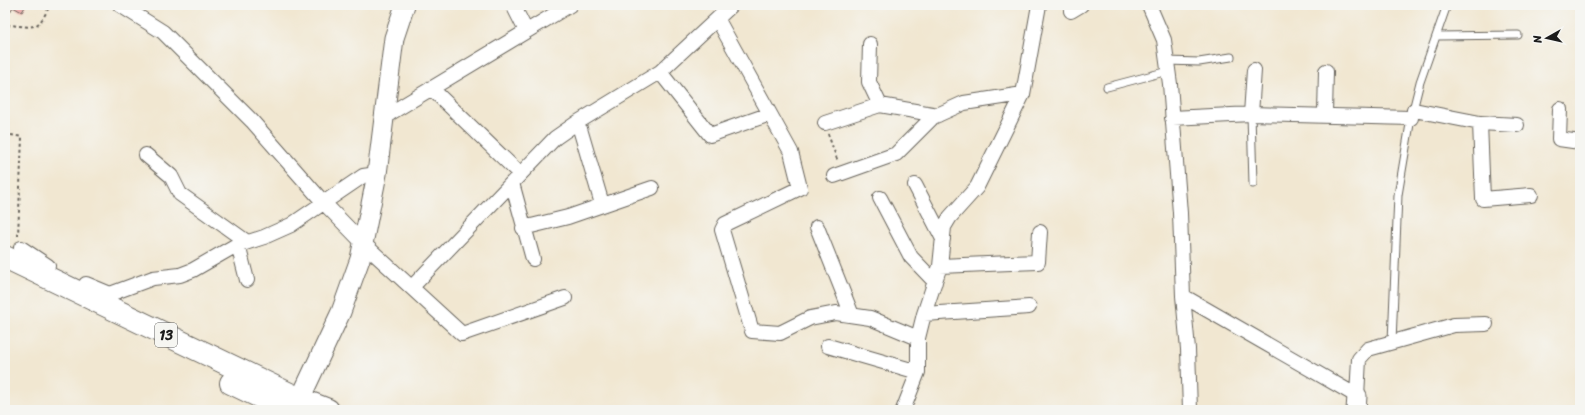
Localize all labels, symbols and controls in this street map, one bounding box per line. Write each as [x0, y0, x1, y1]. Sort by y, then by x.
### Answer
north arrow [1527, 18, 1567, 58]
text: N [1528, 34, 1548, 45]
road number: 13 [155, 323, 177, 347]

